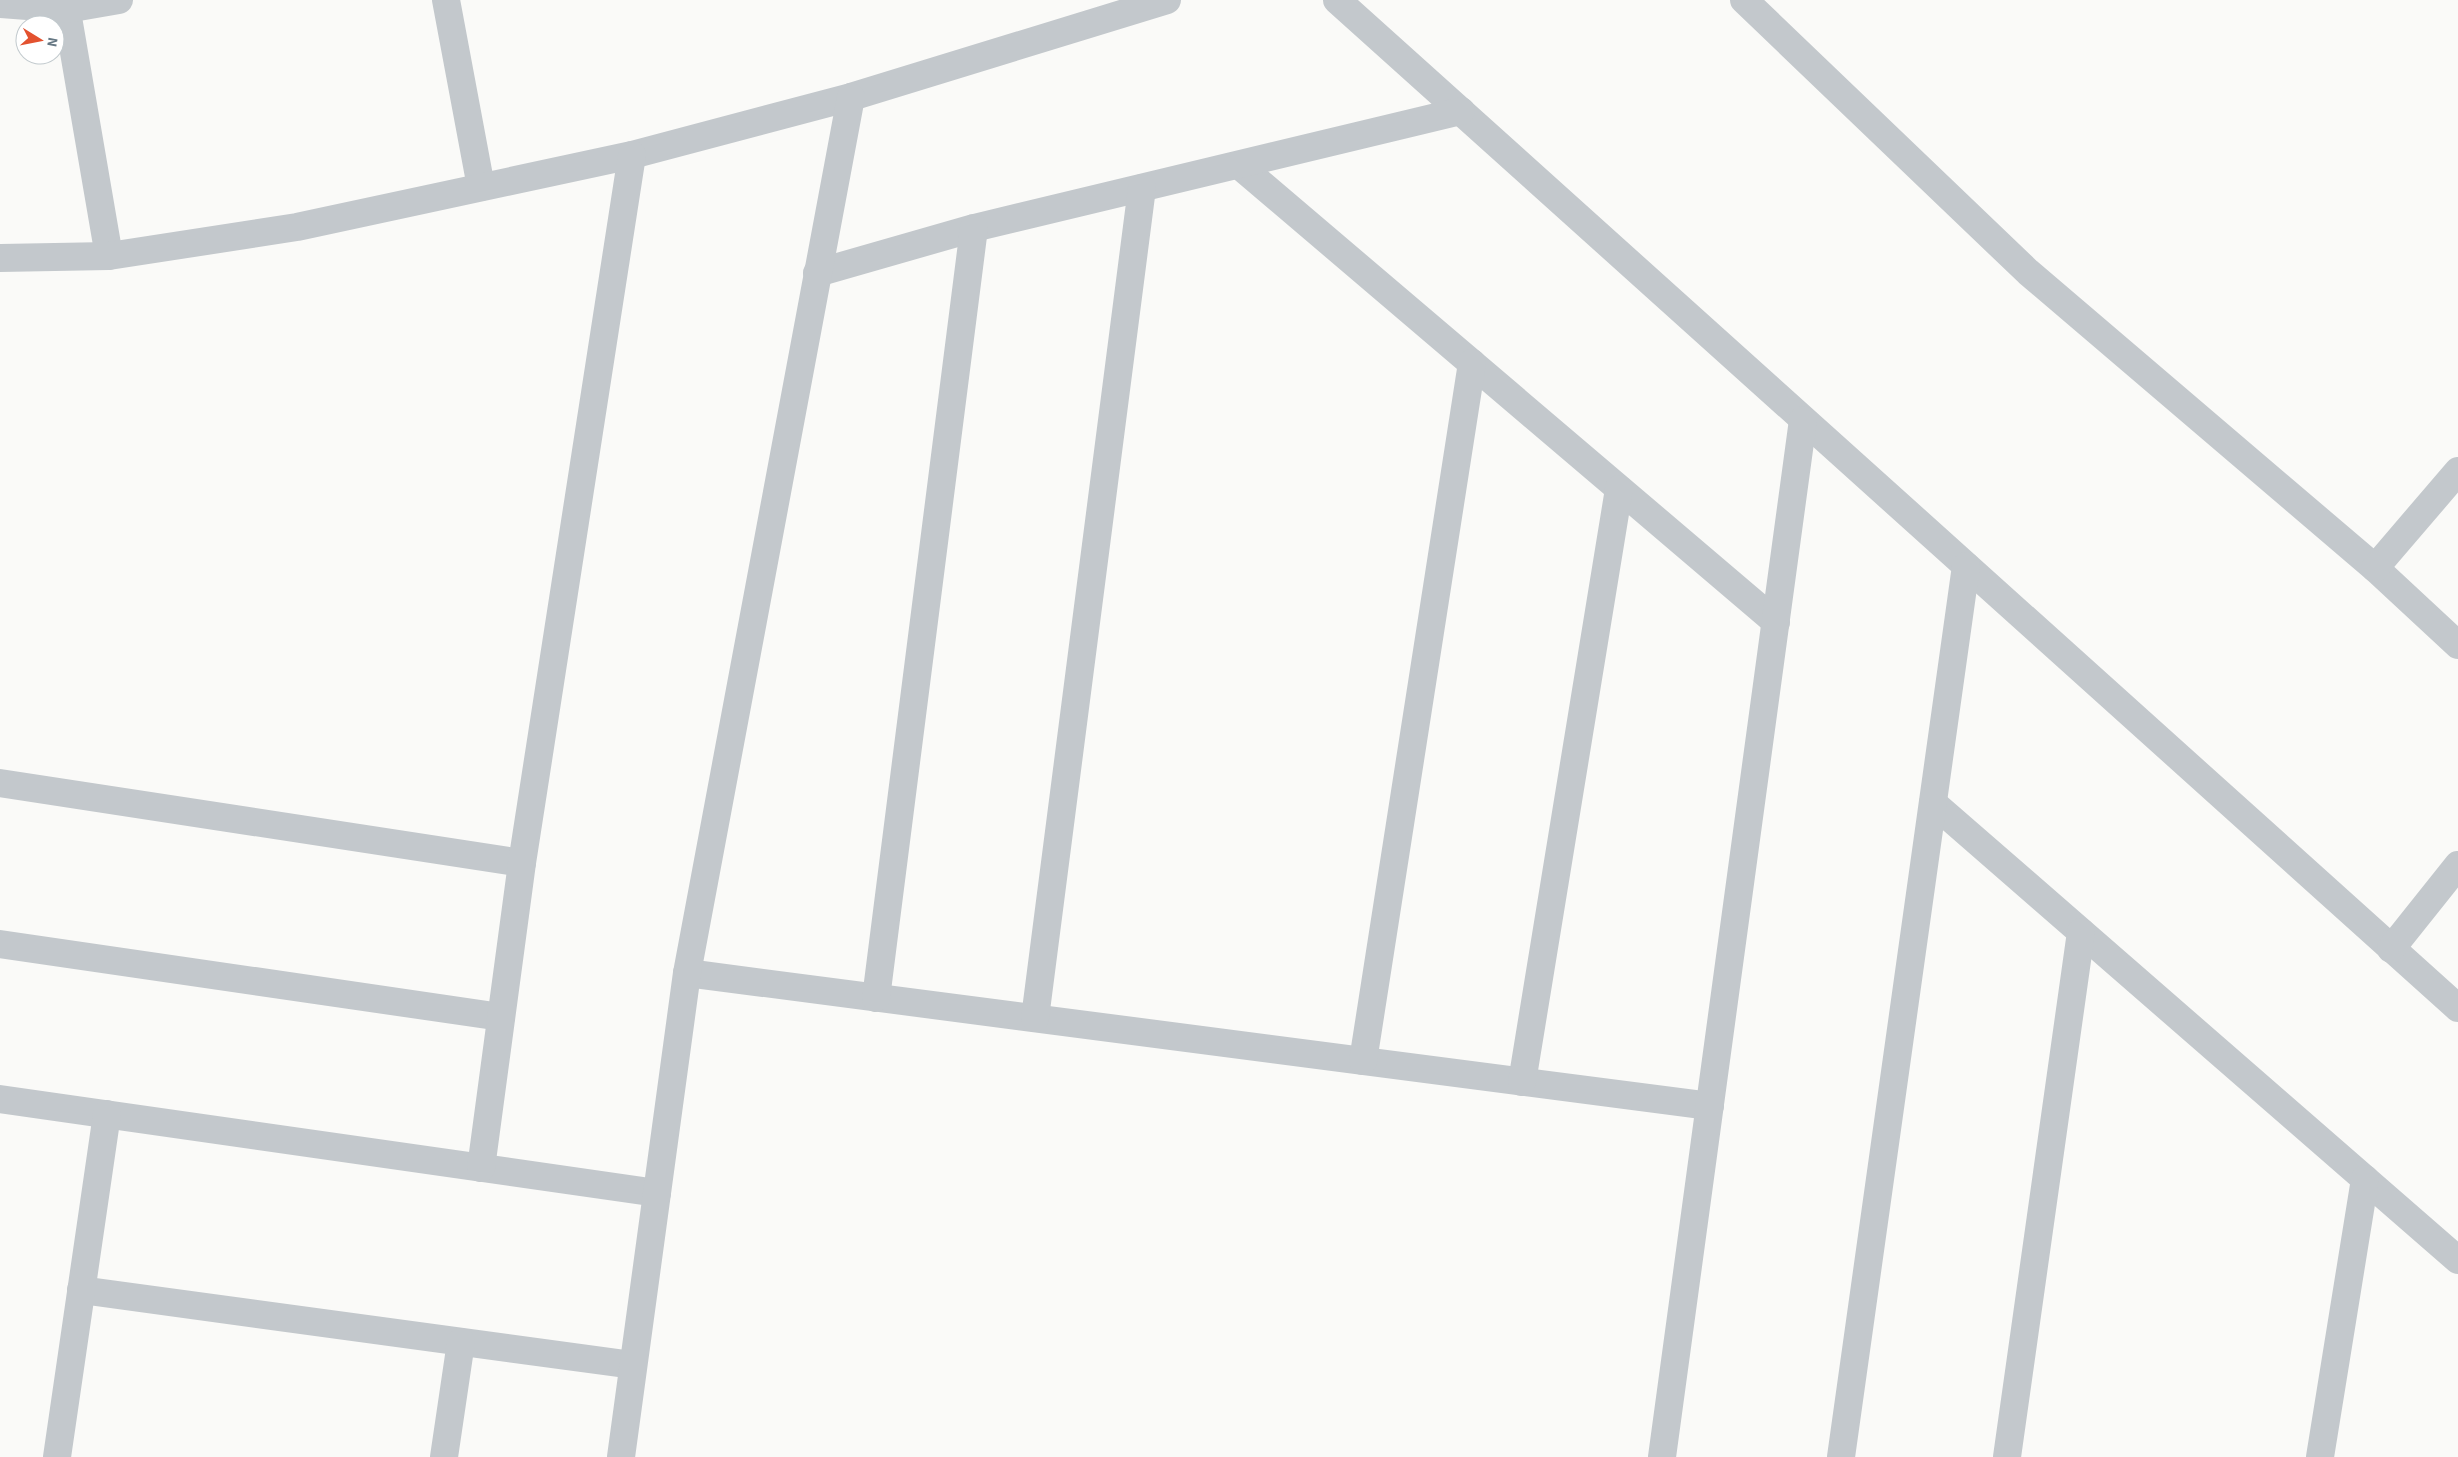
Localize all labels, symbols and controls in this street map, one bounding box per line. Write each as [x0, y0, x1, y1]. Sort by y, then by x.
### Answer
north arrow [15, 15, 65, 65]
text: N [41, 36, 62, 48]

